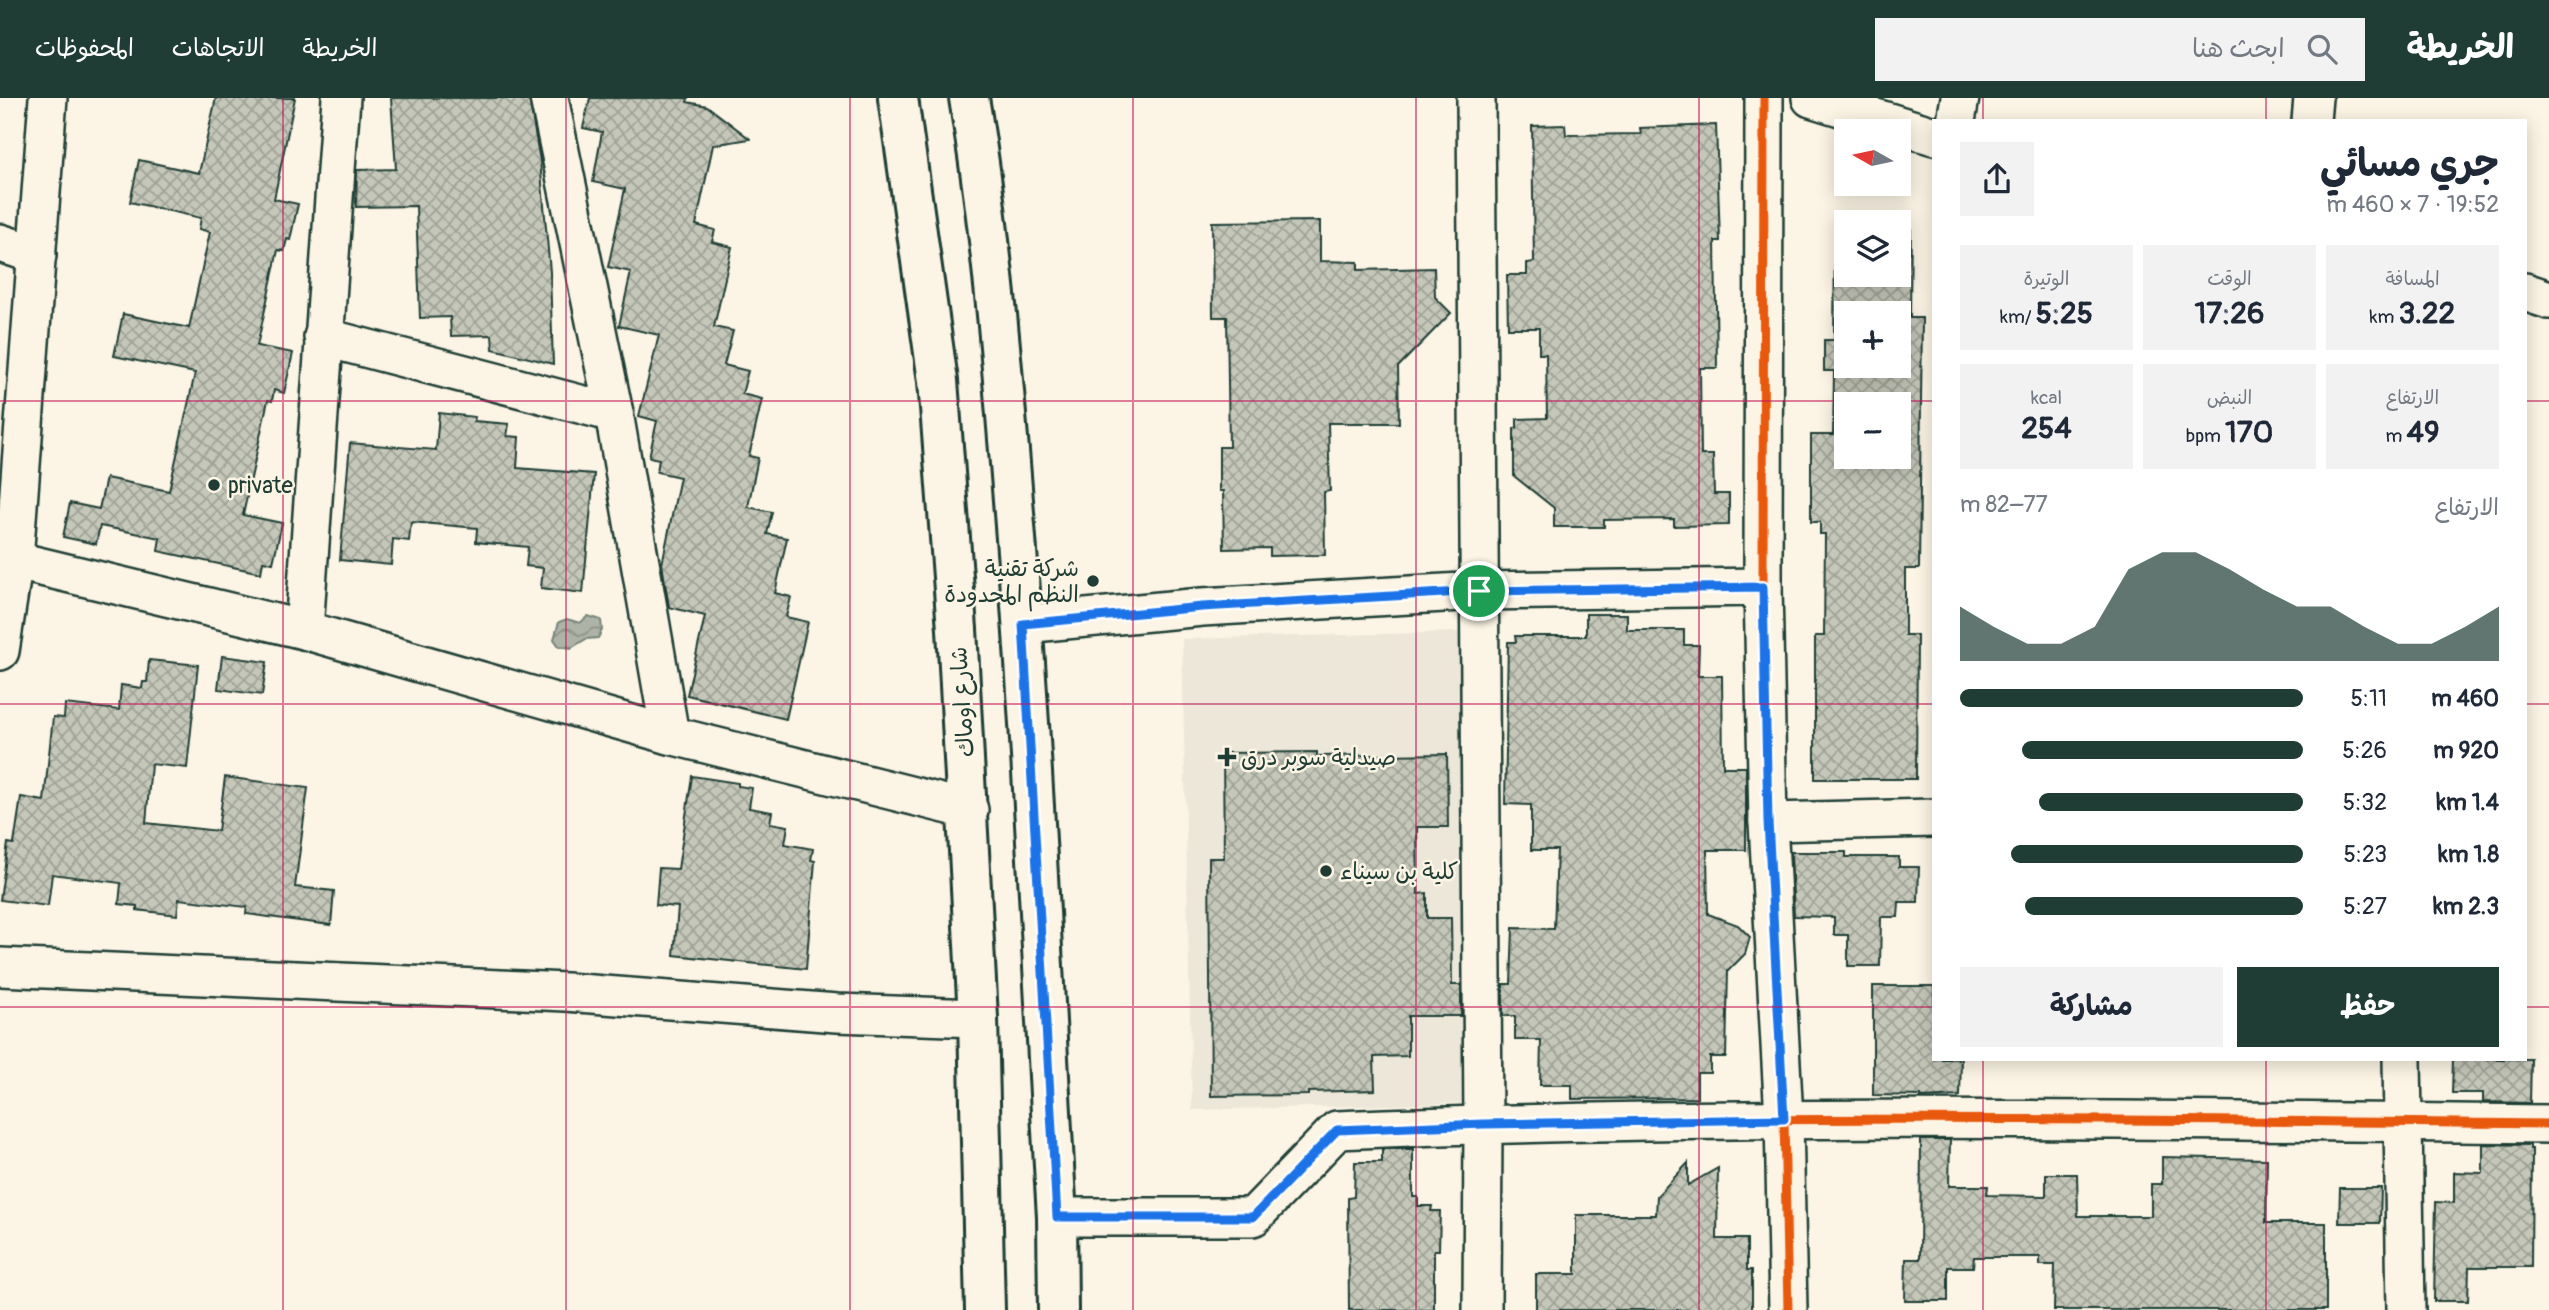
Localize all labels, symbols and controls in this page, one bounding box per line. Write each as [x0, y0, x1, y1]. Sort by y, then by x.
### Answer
search box [1875, 18, 2365, 81]
text: الخريطة [2407, 27, 2514, 68]
icon: search [2303, 30, 2341, 68]
text: ابحث هنا [2192, 33, 2285, 65]
text: المحفوظات [35, 34, 134, 63]
text: الاتجاهات [172, 34, 265, 63]
text: الخريطة [303, 34, 377, 63]
north arrow [1834, 119, 1911, 196]
map controls [1834, 119, 1911, 469]
text: جري مسائي [2320, 140, 2499, 188]
button: share [1960, 142, 2034, 216]
text: 19:52 · 7 × 460 m [2327, 190, 2499, 219]
button: layers [1834, 210, 1911, 287]
text: الوتيرة [2024, 267, 2069, 291]
text: الوقت [2207, 267, 2252, 291]
text: المسافة [2385, 267, 2440, 291]
text: 5:25 [2036, 295, 2093, 332]
text: 17:26 [2195, 295, 2264, 332]
text: 3.22 [2399, 295, 2455, 332]
button: + [1834, 301, 1911, 378]
text: /km [2000, 305, 2036, 329]
text: km [2370, 305, 2399, 329]
text: kcal [2031, 386, 2062, 410]
text: النبض [2207, 386, 2252, 410]
text: الارتفاع [2386, 386, 2439, 410]
button: − [1834, 392, 1911, 469]
text: 254 [2021, 410, 2072, 447]
text: 170 [2225, 414, 2273, 451]
text: 49 [2407, 414, 2439, 451]
text: bpm [2186, 424, 2225, 448]
text: m [2386, 424, 2407, 448]
place label: private [228, 471, 293, 500]
marker: private [206, 477, 222, 493]
text: 77–82 m [1960, 490, 2048, 519]
text: الارتفاع [2435, 493, 2499, 522]
place label: شركة تقنية النظم المحدودة [944, 554, 1079, 612]
pin [1449, 561, 1509, 621]
icon: arrive [1460, 572, 1498, 610]
marker: شركة تقنية النظم المحدودة [1085, 573, 1101, 589]
street label: شارع اوماك [944, 646, 982, 758]
text: 5:11 [2350, 684, 2387, 713]
text: 460 m [2431, 684, 2499, 713]
text: 5:26 [2342, 736, 2387, 765]
text: 920 m [2433, 736, 2499, 765]
place label: صيدلية سوبر درق [1241, 743, 1396, 772]
marker: صيدلية سوبر درق [1219, 749, 1235, 765]
text: 5:32 [2343, 788, 2387, 817]
text: 1.4 km [2437, 788, 2499, 817]
text: 5:23 [2343, 840, 2387, 869]
text: 1.8 km [2438, 840, 2499, 869]
place label: كلية بن سيناء [1340, 857, 1459, 886]
marker: كلية بن سيناء [1318, 863, 1334, 879]
text: 5:27 [2343, 892, 2387, 921]
text: 2.3 km [2433, 892, 2499, 921]
button: مشاركة [1960, 967, 2223, 1047]
button: حفظ [2237, 967, 2499, 1047]

